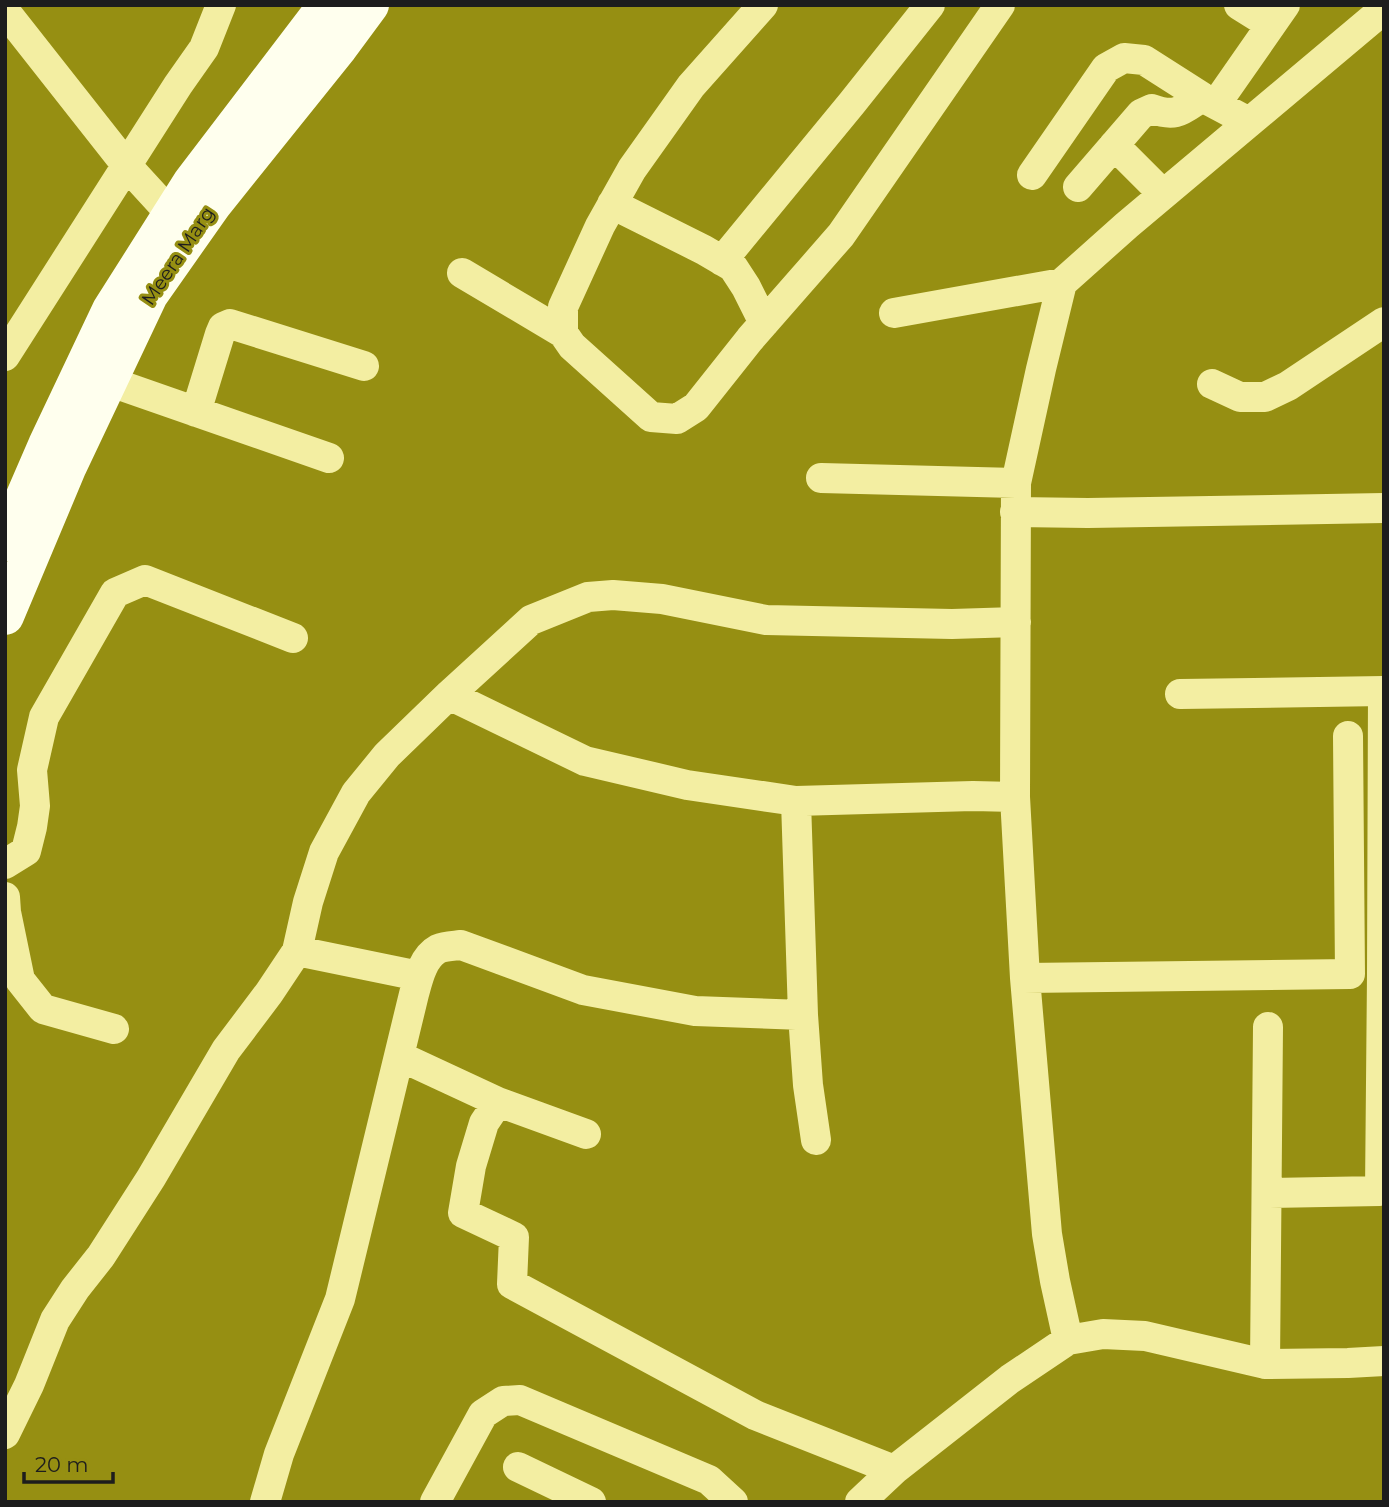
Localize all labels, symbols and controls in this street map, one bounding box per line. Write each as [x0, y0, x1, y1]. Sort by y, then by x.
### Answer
street label: Meera Marg [137, 202, 219, 310]
scale bar [24, 1440, 114, 1484]
text: 20 m [35, 1452, 89, 1477]

